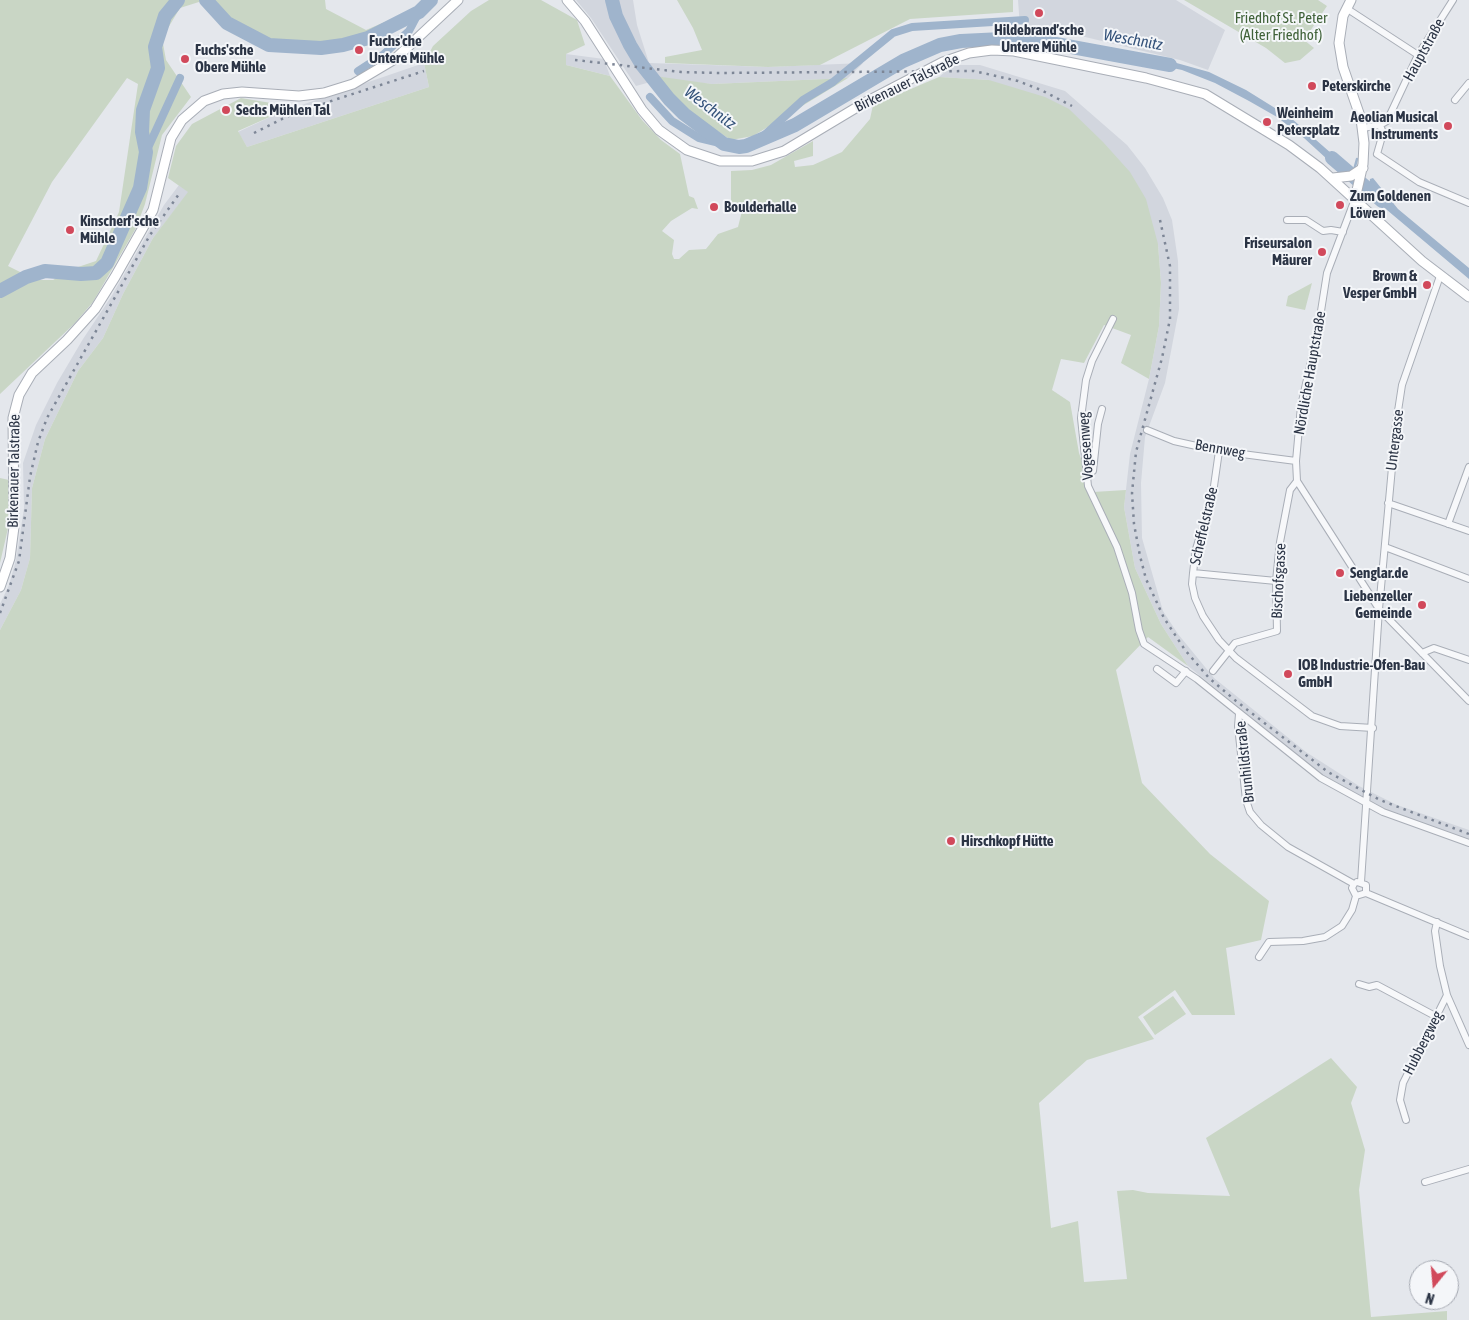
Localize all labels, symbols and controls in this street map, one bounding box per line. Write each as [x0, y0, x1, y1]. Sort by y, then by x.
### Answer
marker: Hildebrand’sche Untere Mühle [1033, 7, 1045, 19]
park label: Friedhof St. Peter (Alter Friedhof) [1235, 9, 1327, 44]
street label: Hauptstraße [1399, 15, 1449, 85]
place label: Hildebrand’sche Untere Mühle [994, 21, 1084, 56]
water label: Weschnitz [1102, 25, 1164, 55]
place label: Fuchs'che Untere Mühle [369, 32, 445, 67]
place label: Fuchs'sche Obere Mühle [195, 41, 266, 76]
marker: Fuchs'che Untere Mühle [353, 44, 365, 56]
street label: Birkenauer Talstraße [852, 50, 962, 116]
marker: Fuchs'sche Obere Mühle [179, 53, 191, 65]
place label: Peterskirche [1322, 77, 1391, 95]
marker: Peterskirche [1306, 80, 1318, 92]
water label: Weschnitz [680, 82, 740, 134]
place label: Sechs Mühlen Tal [236, 101, 330, 119]
marker: Sechs Mühlen Tal [220, 104, 232, 116]
place label: Weinheim Petersplatz [1277, 104, 1339, 139]
place label: Aeolian Musical Instruments [1351, 108, 1438, 143]
marker: Weinheim Petersplatz [1261, 116, 1273, 128]
marker: Aeolian Musical Instruments [1442, 120, 1454, 132]
place label: Zum Goldenen Löwen [1350, 187, 1431, 222]
place label: Boulderhalle [724, 198, 796, 216]
marker: Zum Goldenen Löwen [1334, 199, 1346, 211]
marker: Boulderhalle [708, 201, 720, 213]
place label: Kinscherf'sche Mühle [80, 212, 159, 247]
marker: Kinscherf'sche Mühle [64, 224, 76, 236]
place label: Friseursalon Mäurer [1244, 234, 1312, 269]
marker: Friseursalon Mäurer [1316, 246, 1328, 258]
place label: Brown & Vesper GmbH [1343, 267, 1417, 302]
marker: Brown & Vesper GmbH [1421, 279, 1433, 291]
street label: Nördliche Hauptstraße [1290, 310, 1330, 436]
street label: Untergasse [1382, 408, 1408, 472]
street label: Vogesenweg [1075, 411, 1097, 481]
street label: Birkenauer Talstraße [4, 414, 24, 528]
street label: Bennweg [1194, 436, 1246, 462]
street label: Scheffelstraße [1186, 485, 1222, 567]
street label: Bischofsgasse [1268, 543, 1290, 619]
place label: Senglar.de [1350, 564, 1408, 582]
marker: Senglar.de [1334, 567, 1346, 579]
place label: Liebenzeller Gemeinde [1344, 587, 1412, 622]
marker: Liebenzeller Gemeinde [1416, 599, 1428, 611]
place label: IOB Industrie-Ofen-Bau GmbH [1298, 656, 1425, 691]
marker: IOB Industrie-Ofen-Bau GmbH [1282, 668, 1294, 680]
street label: Brunhildstraße [1232, 720, 1258, 804]
place label: Hirschkopf Hütte [961, 832, 1054, 850]
marker: Hirschkopf Hütte [945, 835, 957, 847]
street label: Hubbergweg [1399, 1008, 1447, 1078]
north arrow [1409, 1260, 1459, 1310]
text: N [1424, 1290, 1436, 1307]

